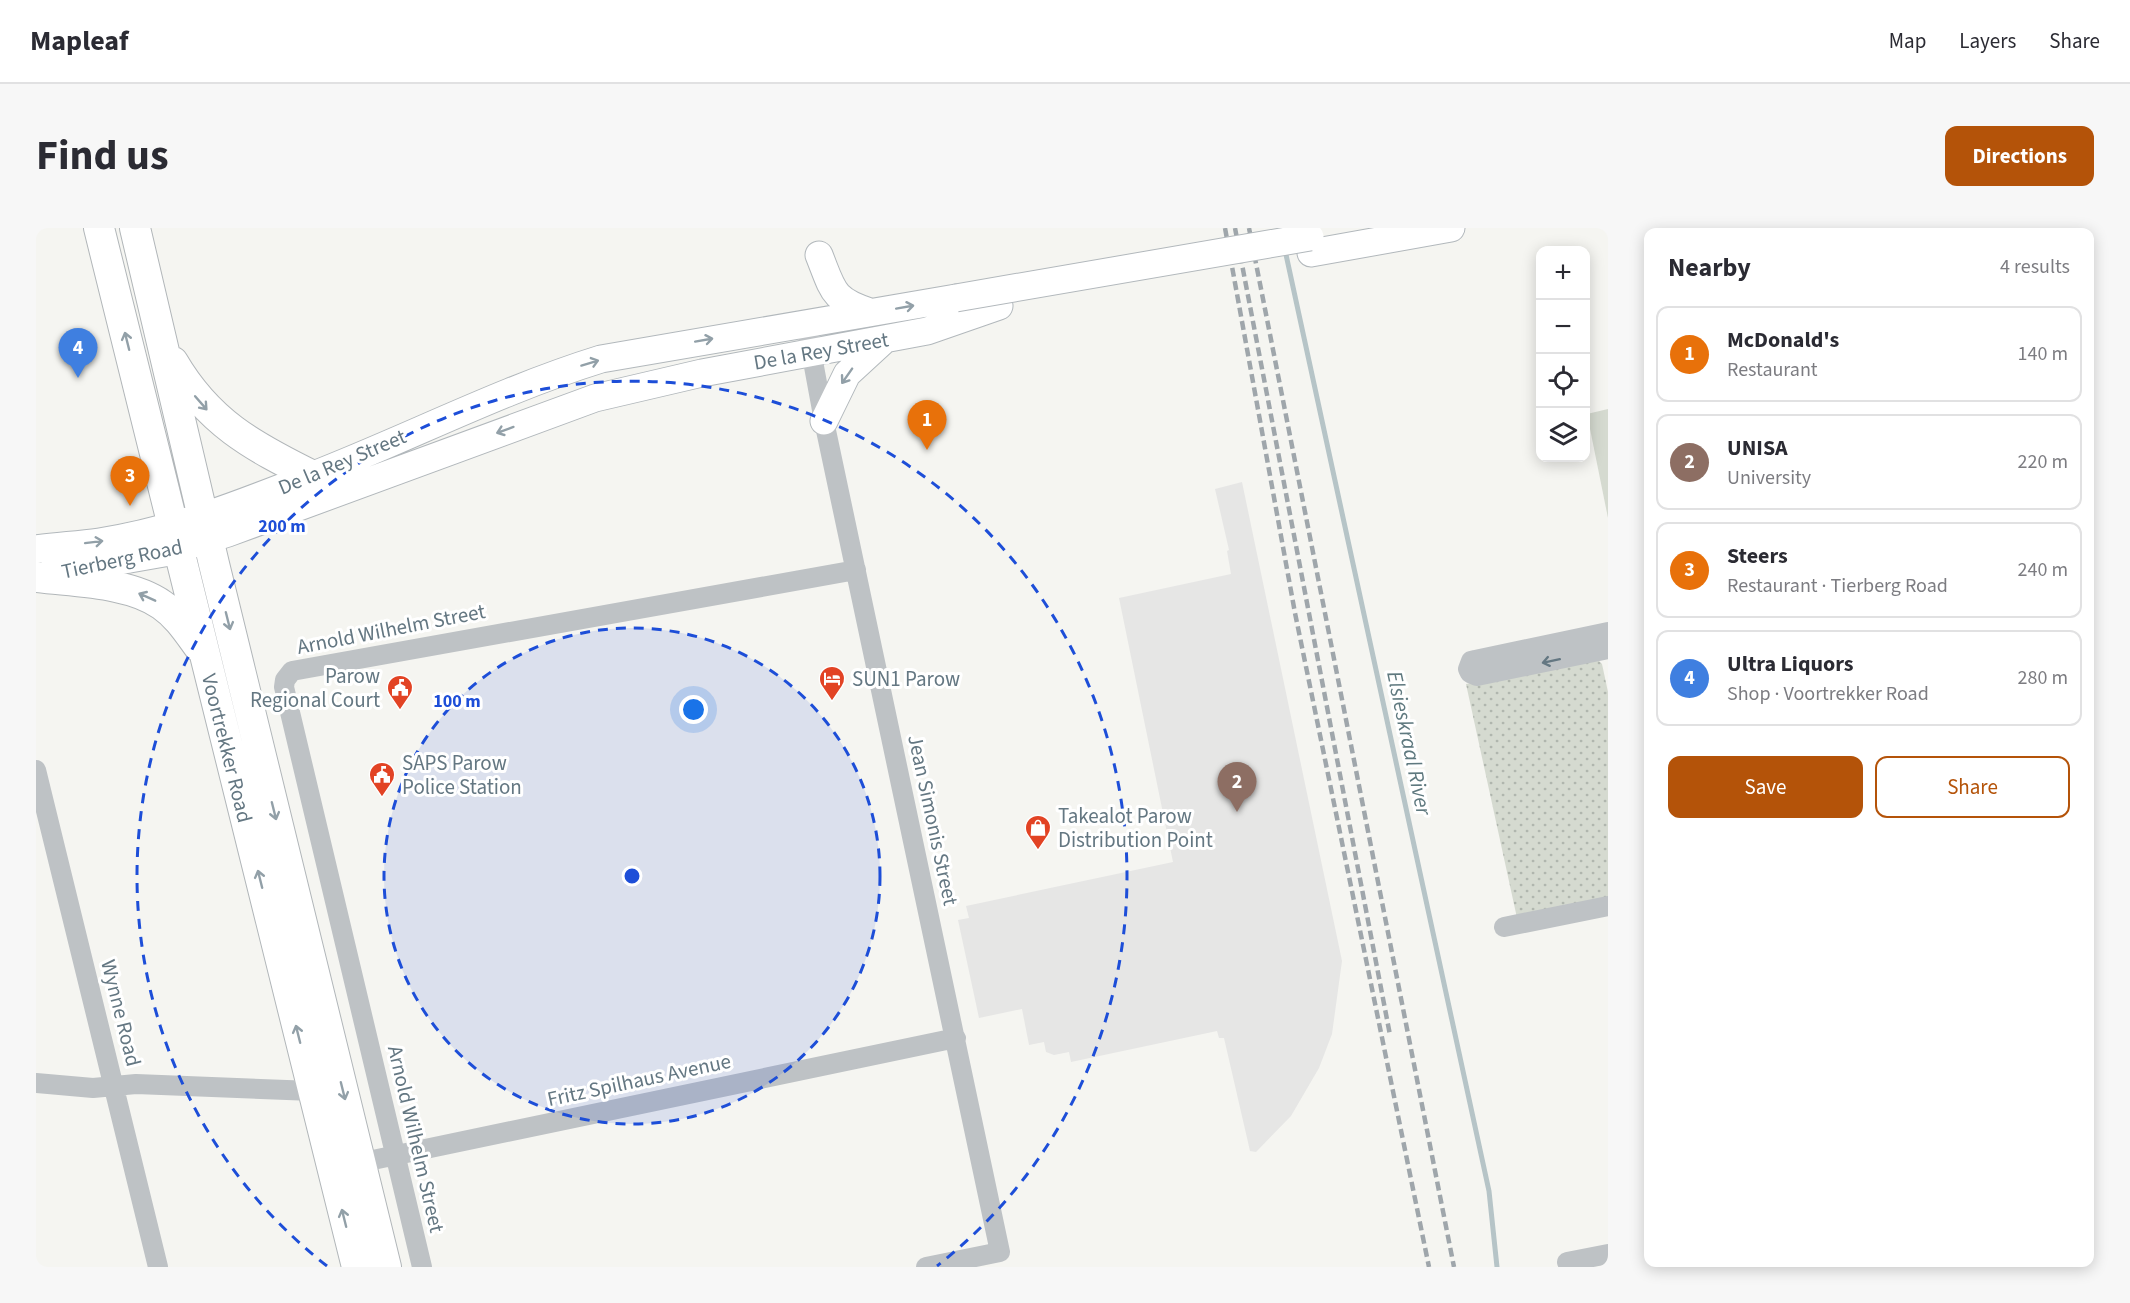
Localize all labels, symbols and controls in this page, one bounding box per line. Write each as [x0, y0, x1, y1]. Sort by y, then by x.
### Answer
text: Mapleaf [30, 21, 129, 61]
text: Map [1889, 26, 1926, 56]
text: Layers [1959, 26, 2016, 56]
text: Share [2049, 26, 2100, 56]
text: Find us [36, 126, 169, 186]
button: Directions [1945, 126, 2094, 186]
map controls [1536, 246, 1590, 462]
button: + [1536, 246, 1590, 300]
text: Nearby [1668, 249, 1751, 286]
text: 4 results [2000, 253, 2070, 281]
button: − [1536, 300, 1590, 354]
one-way arrow [894, 301, 914, 312]
street label: De la Rey Street [751, 324, 891, 378]
text: McDonald's [1727, 324, 1839, 356]
pin: 4 [58, 328, 98, 378]
one-way arrow [121, 332, 133, 351]
one-way arrow [694, 334, 714, 345]
text: 1 [1684, 340, 1695, 368]
text: 140 m [2018, 340, 2068, 368]
button: locate [1536, 354, 1590, 408]
text: Restaurant [1727, 356, 1818, 384]
one-way arrow [580, 357, 599, 368]
one-way arrow [841, 367, 853, 383]
one-way arrow [194, 395, 208, 410]
pin: 1 [908, 400, 946, 450]
button: layers [1536, 408, 1590, 462]
street label: De la Rey Street [273, 422, 411, 502]
one-way arrow [497, 425, 515, 436]
text: UNISA [1727, 432, 1788, 464]
text: 2 [1684, 448, 1695, 476]
text: 220 m [2018, 448, 2068, 476]
pin: 3 [110, 456, 149, 506]
text: University [1727, 464, 1811, 492]
text: 200 m [258, 514, 306, 539]
street label: Tierberg Road [59, 532, 185, 586]
one-way arrow [84, 537, 104, 548]
text: Steers [1727, 540, 1788, 572]
text: 3 [1684, 556, 1695, 584]
text: 240 m [2018, 556, 2068, 584]
text: Restaurant · Tierberg Road [1727, 572, 1948, 600]
one-way arrow [138, 591, 156, 602]
street label: Arnold Wilhelm Street [294, 596, 488, 662]
one-way arrow [222, 611, 234, 630]
text: Ultra Liquors [1727, 648, 1854, 680]
one-way arrow [1541, 656, 1561, 667]
place label: Parow Regional Court [250, 661, 380, 715]
hotel icon: SUN1 Parow [817, 664, 847, 702]
place label: SUN1 Parow [852, 664, 960, 694]
text: 4 [1684, 664, 1695, 692]
text: 280 m [2018, 664, 2068, 692]
water label: Elsieskraal River [1378, 668, 1440, 819]
street label: Voortrekker Road [194, 670, 260, 826]
public building icon: Parow Regional Court [385, 673, 415, 711]
text: Shop · Voortrekker Road [1727, 680, 1929, 708]
text: 100 m [433, 689, 481, 714]
your location [679, 695, 708, 724]
street label: Jean Simonis Street [900, 732, 966, 908]
place label: SAPS Parow Police Station [402, 748, 522, 802]
button: Save [1668, 756, 1863, 818]
button: Share [1875, 756, 2070, 818]
public building icon: SAPS Parow Police Station [367, 760, 397, 798]
pin: 2 [1218, 762, 1256, 812]
one-way arrow [268, 801, 280, 820]
place label: Takealot Parow Distribution Point [1058, 801, 1213, 855]
shop icon: Takealot Parow Distribution Point [1023, 813, 1053, 851]
centre of rings [622, 866, 642, 886]
one-way arrow [253, 870, 265, 889]
street label: Wynne Road [93, 956, 149, 1070]
one-way arrow [292, 1025, 304, 1044]
street label: Arnold Wilhelm Street [380, 1042, 452, 1236]
street label: Fritz Spilhaus Avenue [544, 1046, 734, 1114]
one-way arrow [337, 1081, 349, 1100]
one-way arrow [338, 1208, 350, 1227]

